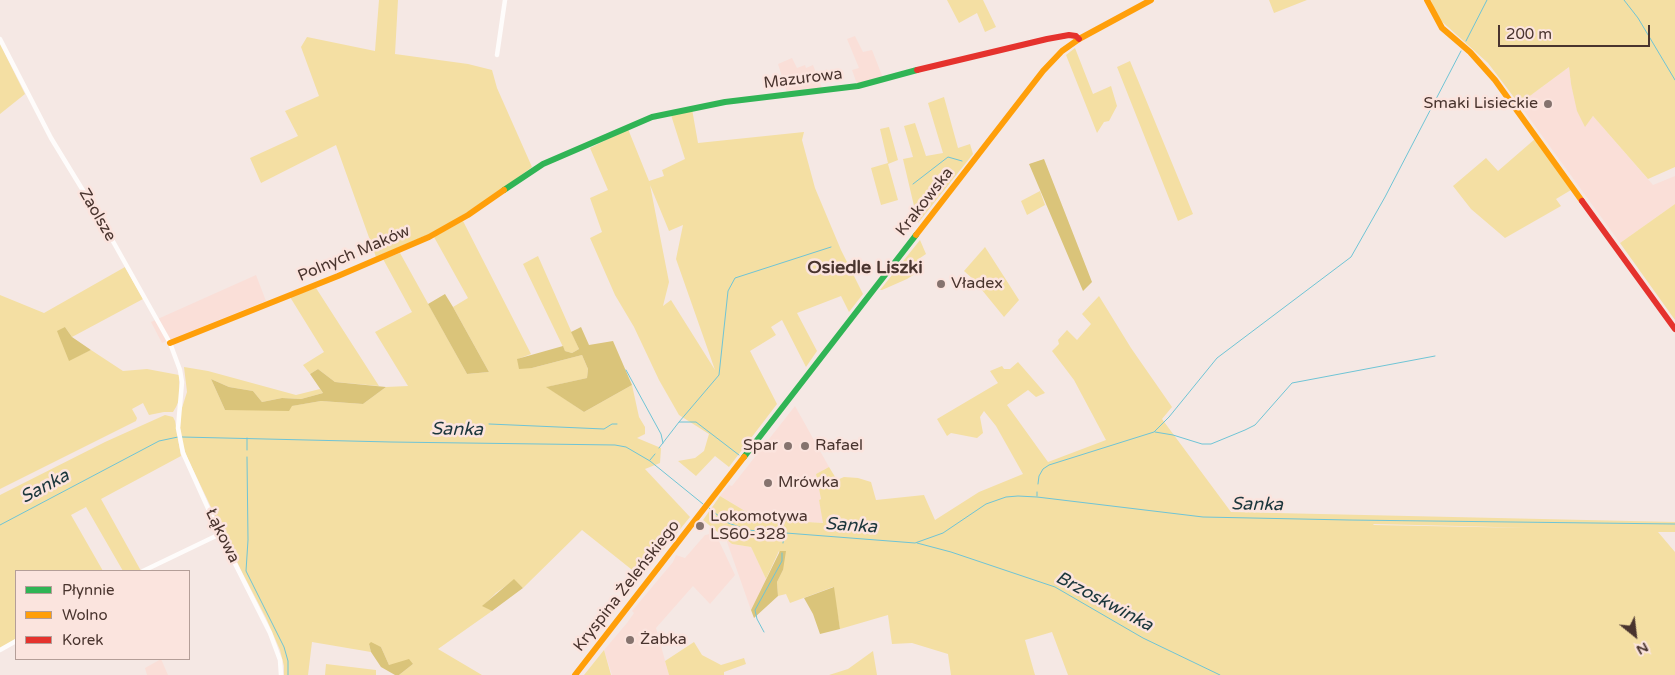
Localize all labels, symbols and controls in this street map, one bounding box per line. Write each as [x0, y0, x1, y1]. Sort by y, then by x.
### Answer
scale bar [1500, 15, 1652, 47]
text: 200 m [1506, 25, 1552, 43]
street label: Mazurowa [763, 65, 843, 93]
place label: Smaki Lisieckie [1424, 94, 1538, 114]
marker: Smaki Lisieckie [1542, 98, 1554, 110]
street label: Krakowska [892, 164, 958, 240]
street label: Zaolsze [74, 185, 120, 245]
street label: Polnych Maków [295, 222, 413, 286]
district label: Osiedle Liszki [807, 257, 923, 279]
place label: Vładex [951, 274, 1003, 294]
marker: Vładex [935, 278, 947, 290]
water label: Sanka [431, 419, 483, 441]
place label: Spar [743, 436, 778, 456]
place label: Rafael [815, 436, 863, 456]
marker: Spar [782, 440, 794, 452]
marker: Rafael [799, 440, 811, 452]
water label: Sanka [17, 465, 73, 509]
place label: Mrówka [778, 473, 839, 493]
marker: Mrówka [762, 477, 774, 489]
water label: Sanka [1231, 494, 1283, 516]
street label: Łąkowa [201, 506, 243, 566]
place label: Lokomotywa LS60-328 [710, 507, 808, 545]
water label: Sanka [824, 513, 878, 539]
street label: Kryspina Żeleńskiego [570, 516, 684, 656]
marker: Lokomotywa LS60-328 [694, 520, 706, 532]
water label: Brzoskwinka [1052, 567, 1156, 637]
legend [15, 570, 190, 660]
text: Płynnie [62, 581, 115, 599]
text: Wolno [62, 606, 108, 624]
north arrow [1610, 610, 1660, 660]
place label: Żabka [640, 630, 687, 650]
text: Korek [62, 631, 103, 649]
marker: Żabka [624, 634, 636, 646]
text: N [1633, 638, 1652, 659]

